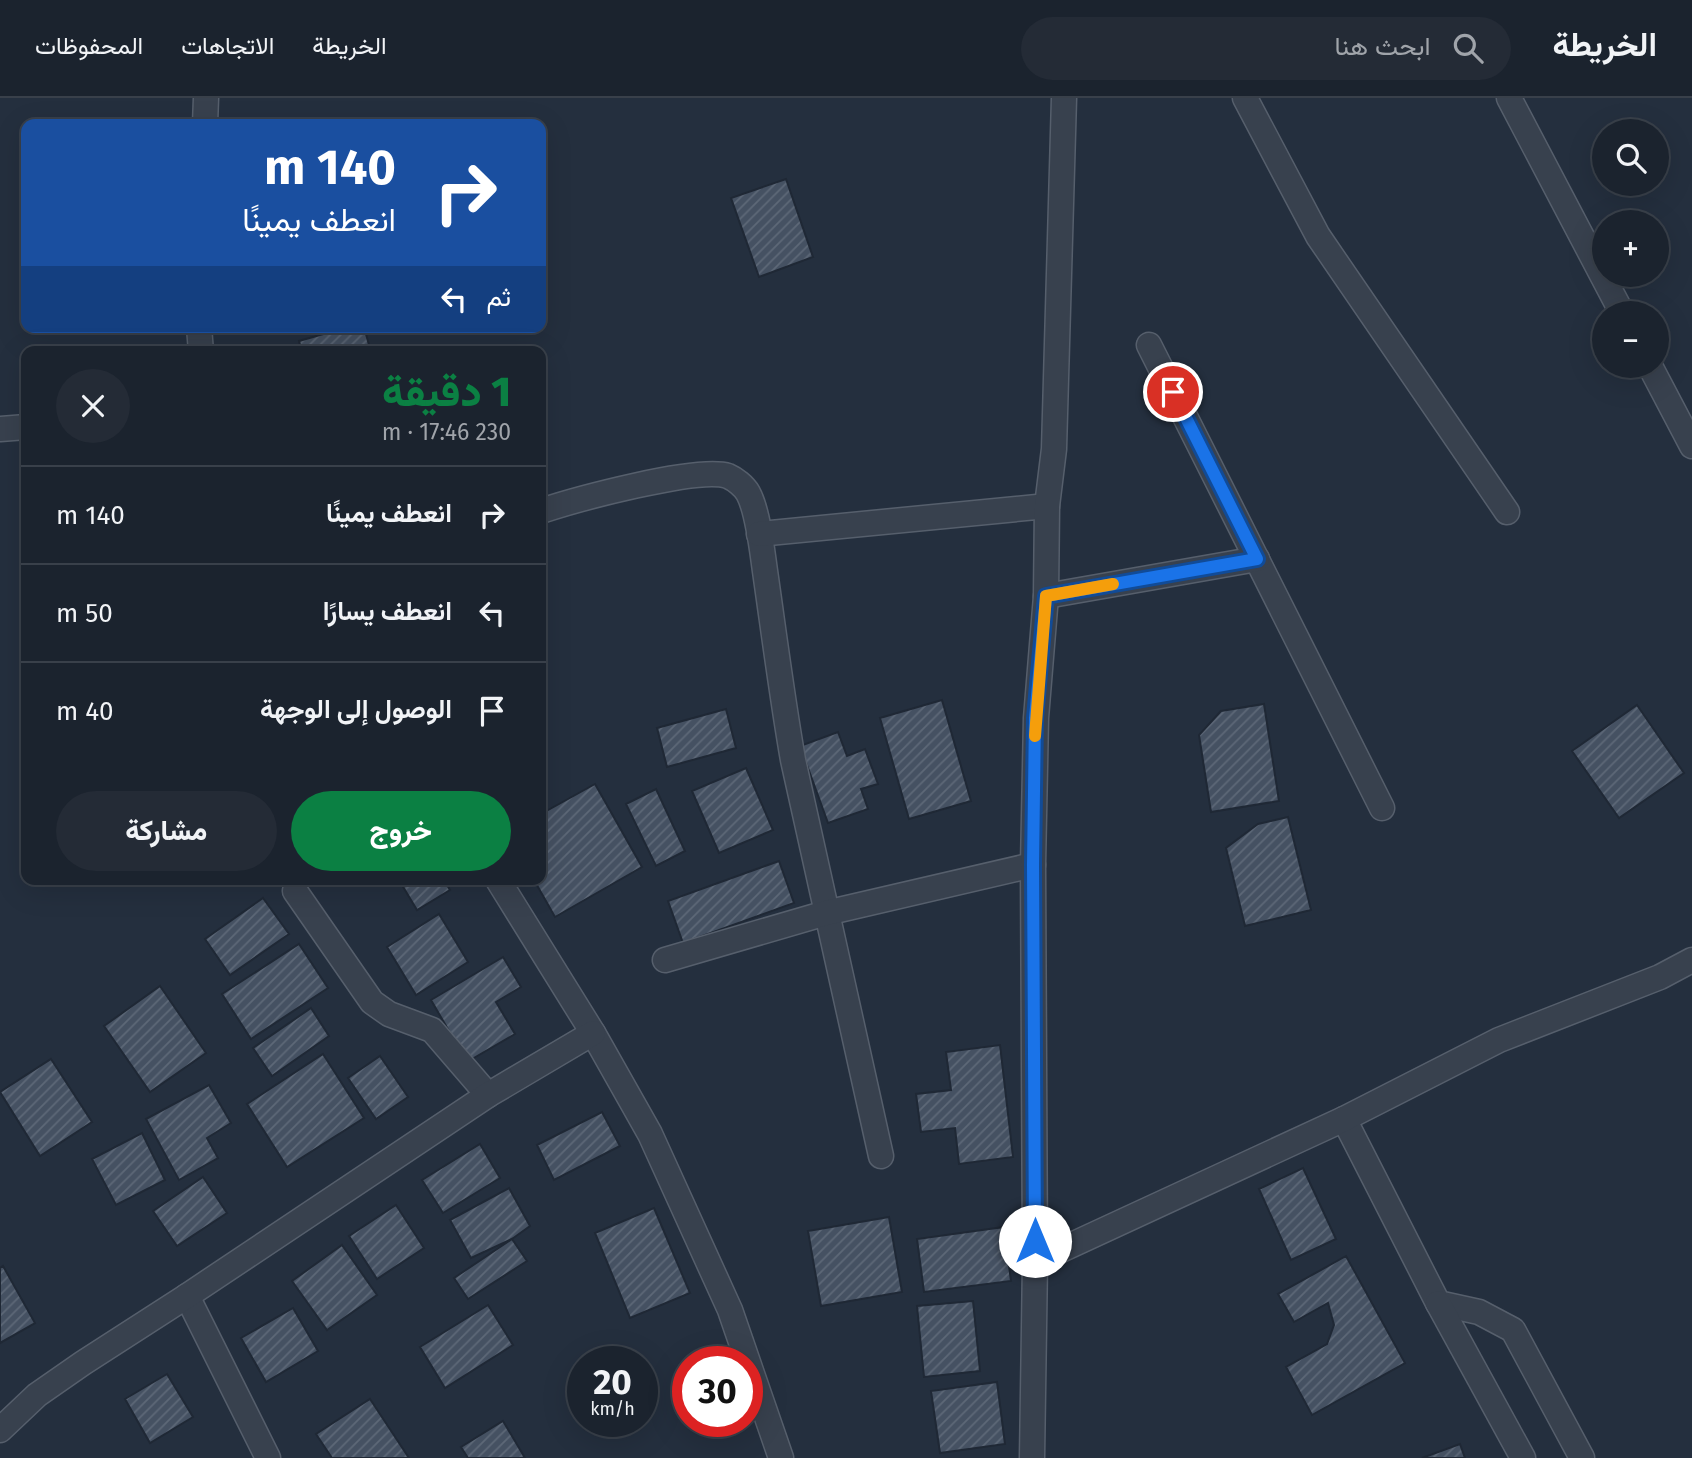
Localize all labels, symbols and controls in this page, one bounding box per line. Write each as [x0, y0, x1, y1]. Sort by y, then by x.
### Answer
search box [1021, 17, 1511, 80]
text: الخريطة [1553, 25, 1657, 65]
icon: search [1449, 29, 1487, 67]
text: ابحث هنا [1334, 31, 1431, 62]
text: المحفوظات [35, 32, 143, 60]
text: الاتجاهات [181, 32, 274, 60]
text: الخريطة [312, 32, 387, 60]
map controls [1592, 119, 1669, 378]
button: search [1592, 119, 1669, 196]
text: 140 m [264, 138, 396, 197]
icon: right [420, 147, 511, 238]
text: انعطف يمينًا [242, 201, 396, 239]
button: + [1592, 210, 1669, 287]
icon: left [435, 280, 473, 318]
text: ثم [487, 282, 511, 313]
button: − [1592, 301, 1669, 378]
pin [1143, 362, 1203, 422]
text: 1 دقيقة [382, 367, 511, 417]
button: close [56, 369, 130, 443]
icon: arrive [1154, 373, 1192, 411]
text: 230 m · 17:46 [382, 418, 511, 446]
icon: right [473, 496, 511, 534]
text: انعطف يمينًا [326, 498, 452, 529]
text: 140 m [56, 500, 125, 531]
icon: left [473, 594, 511, 632]
text: انعطف يسارًا [323, 596, 452, 627]
text: 50 m [56, 598, 113, 629]
icon: arrive [473, 692, 511, 730]
text: الوصول إلى الوجهة [260, 694, 452, 725]
text: 40 m [56, 696, 114, 727]
button: مشاركة [56, 791, 277, 871]
button: خروج [291, 791, 511, 871]
position arrow [998, 1204, 1072, 1278]
speed limit sign: 30 [672, 1346, 763, 1437]
text: 20 [593, 1361, 632, 1403]
text: km/h [590, 1398, 635, 1420]

